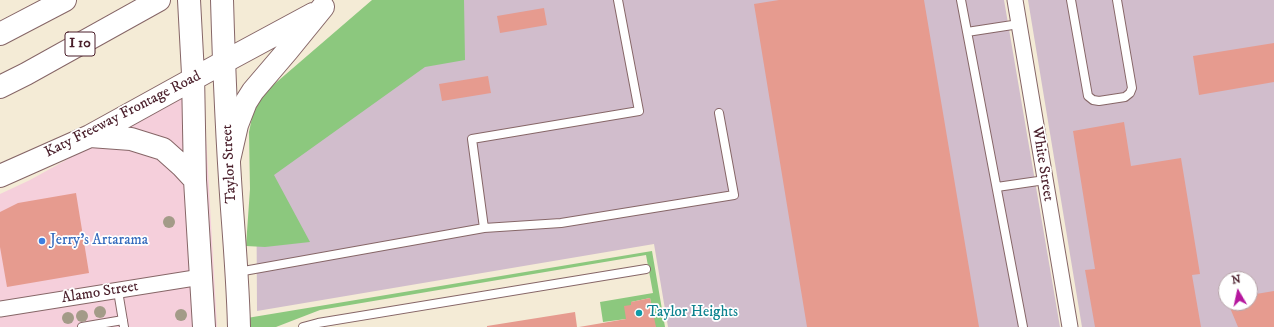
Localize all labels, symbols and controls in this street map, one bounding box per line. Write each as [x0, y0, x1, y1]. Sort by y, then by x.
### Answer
road number: I 10 [65, 32, 95, 56]
street label: Katy Freeway Frontage Road [42, 68, 204, 162]
street label: Taylor Street [219, 124, 241, 204]
street label: White Street [1027, 125, 1057, 203]
place label: Jerry's Artarama [50, 232, 148, 250]
marker: Jerry's Artarama [37, 236, 47, 246]
north arrow [1218, 271, 1258, 311]
text: N [1231, 273, 1242, 288]
street label: Alamo Street [60, 278, 140, 308]
place label: Taylor Heights [647, 304, 738, 322]
marker: Taylor Heights [634, 308, 644, 318]

